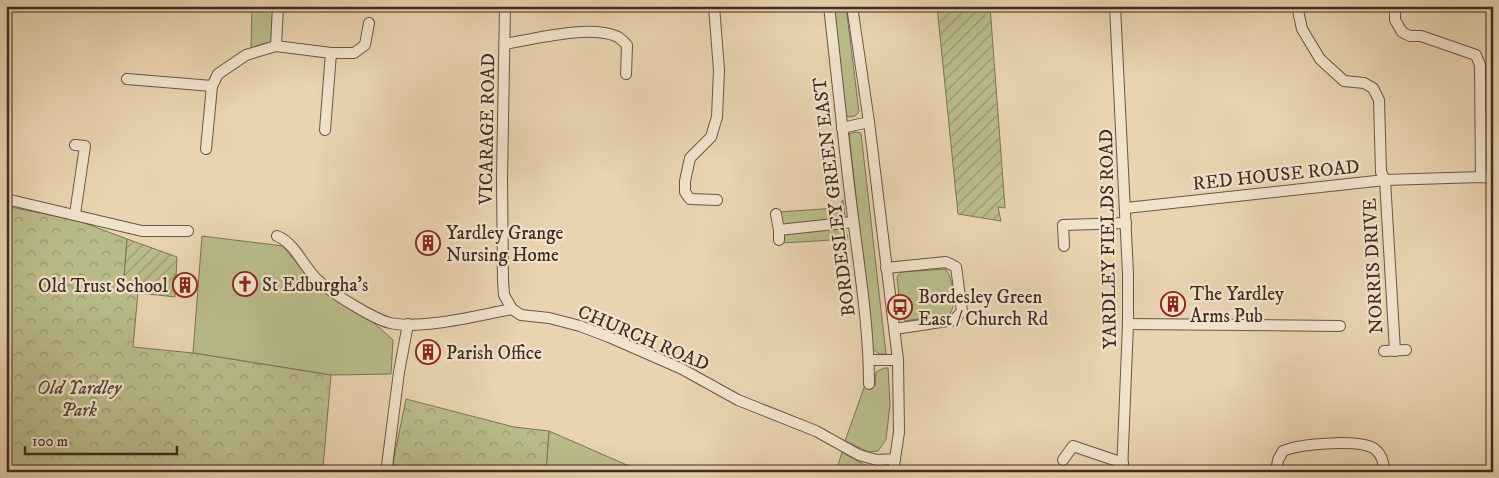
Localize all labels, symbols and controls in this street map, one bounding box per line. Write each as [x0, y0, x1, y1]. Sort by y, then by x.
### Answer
street label: VICARAGE ROAD [475, 53, 500, 206]
street label: BORDESLEY GREEN EAST [808, 75, 861, 318]
street label: YARDLEY FIELDS ROAD [1095, 129, 1122, 349]
street label: RED HOUSE ROAD [1192, 155, 1361, 196]
street label: NORRIS DRIVE [1358, 198, 1389, 334]
place label: Yardley Grange Nursing Home [446, 222, 564, 267]
building icon: Yardley Grange Nursing Home [415, 230, 441, 256]
church icon: St Edburgha's [232, 271, 258, 297]
building icon: Old Trust School [172, 272, 198, 298]
place label: St Edburgha's [262, 274, 368, 297]
place label: Old Trust School [38, 275, 168, 298]
place label: The Yardley Arms Pub [1190, 283, 1285, 328]
place label: Bordesley Green East / Church Rd [918, 286, 1049, 331]
building icon: The Yardley Arms Pub [1160, 291, 1186, 317]
bus stop icon: Bordesley Green East / Church Rd [887, 294, 913, 320]
street label: CHURCH ROAD [574, 300, 713, 376]
building icon: Parish Office [415, 339, 441, 365]
place label: Parish Office [446, 342, 542, 365]
park label: Old Yardley Park [37, 377, 123, 422]
scale bar [25, 423, 178, 455]
text: 100 m [32, 432, 68, 451]

